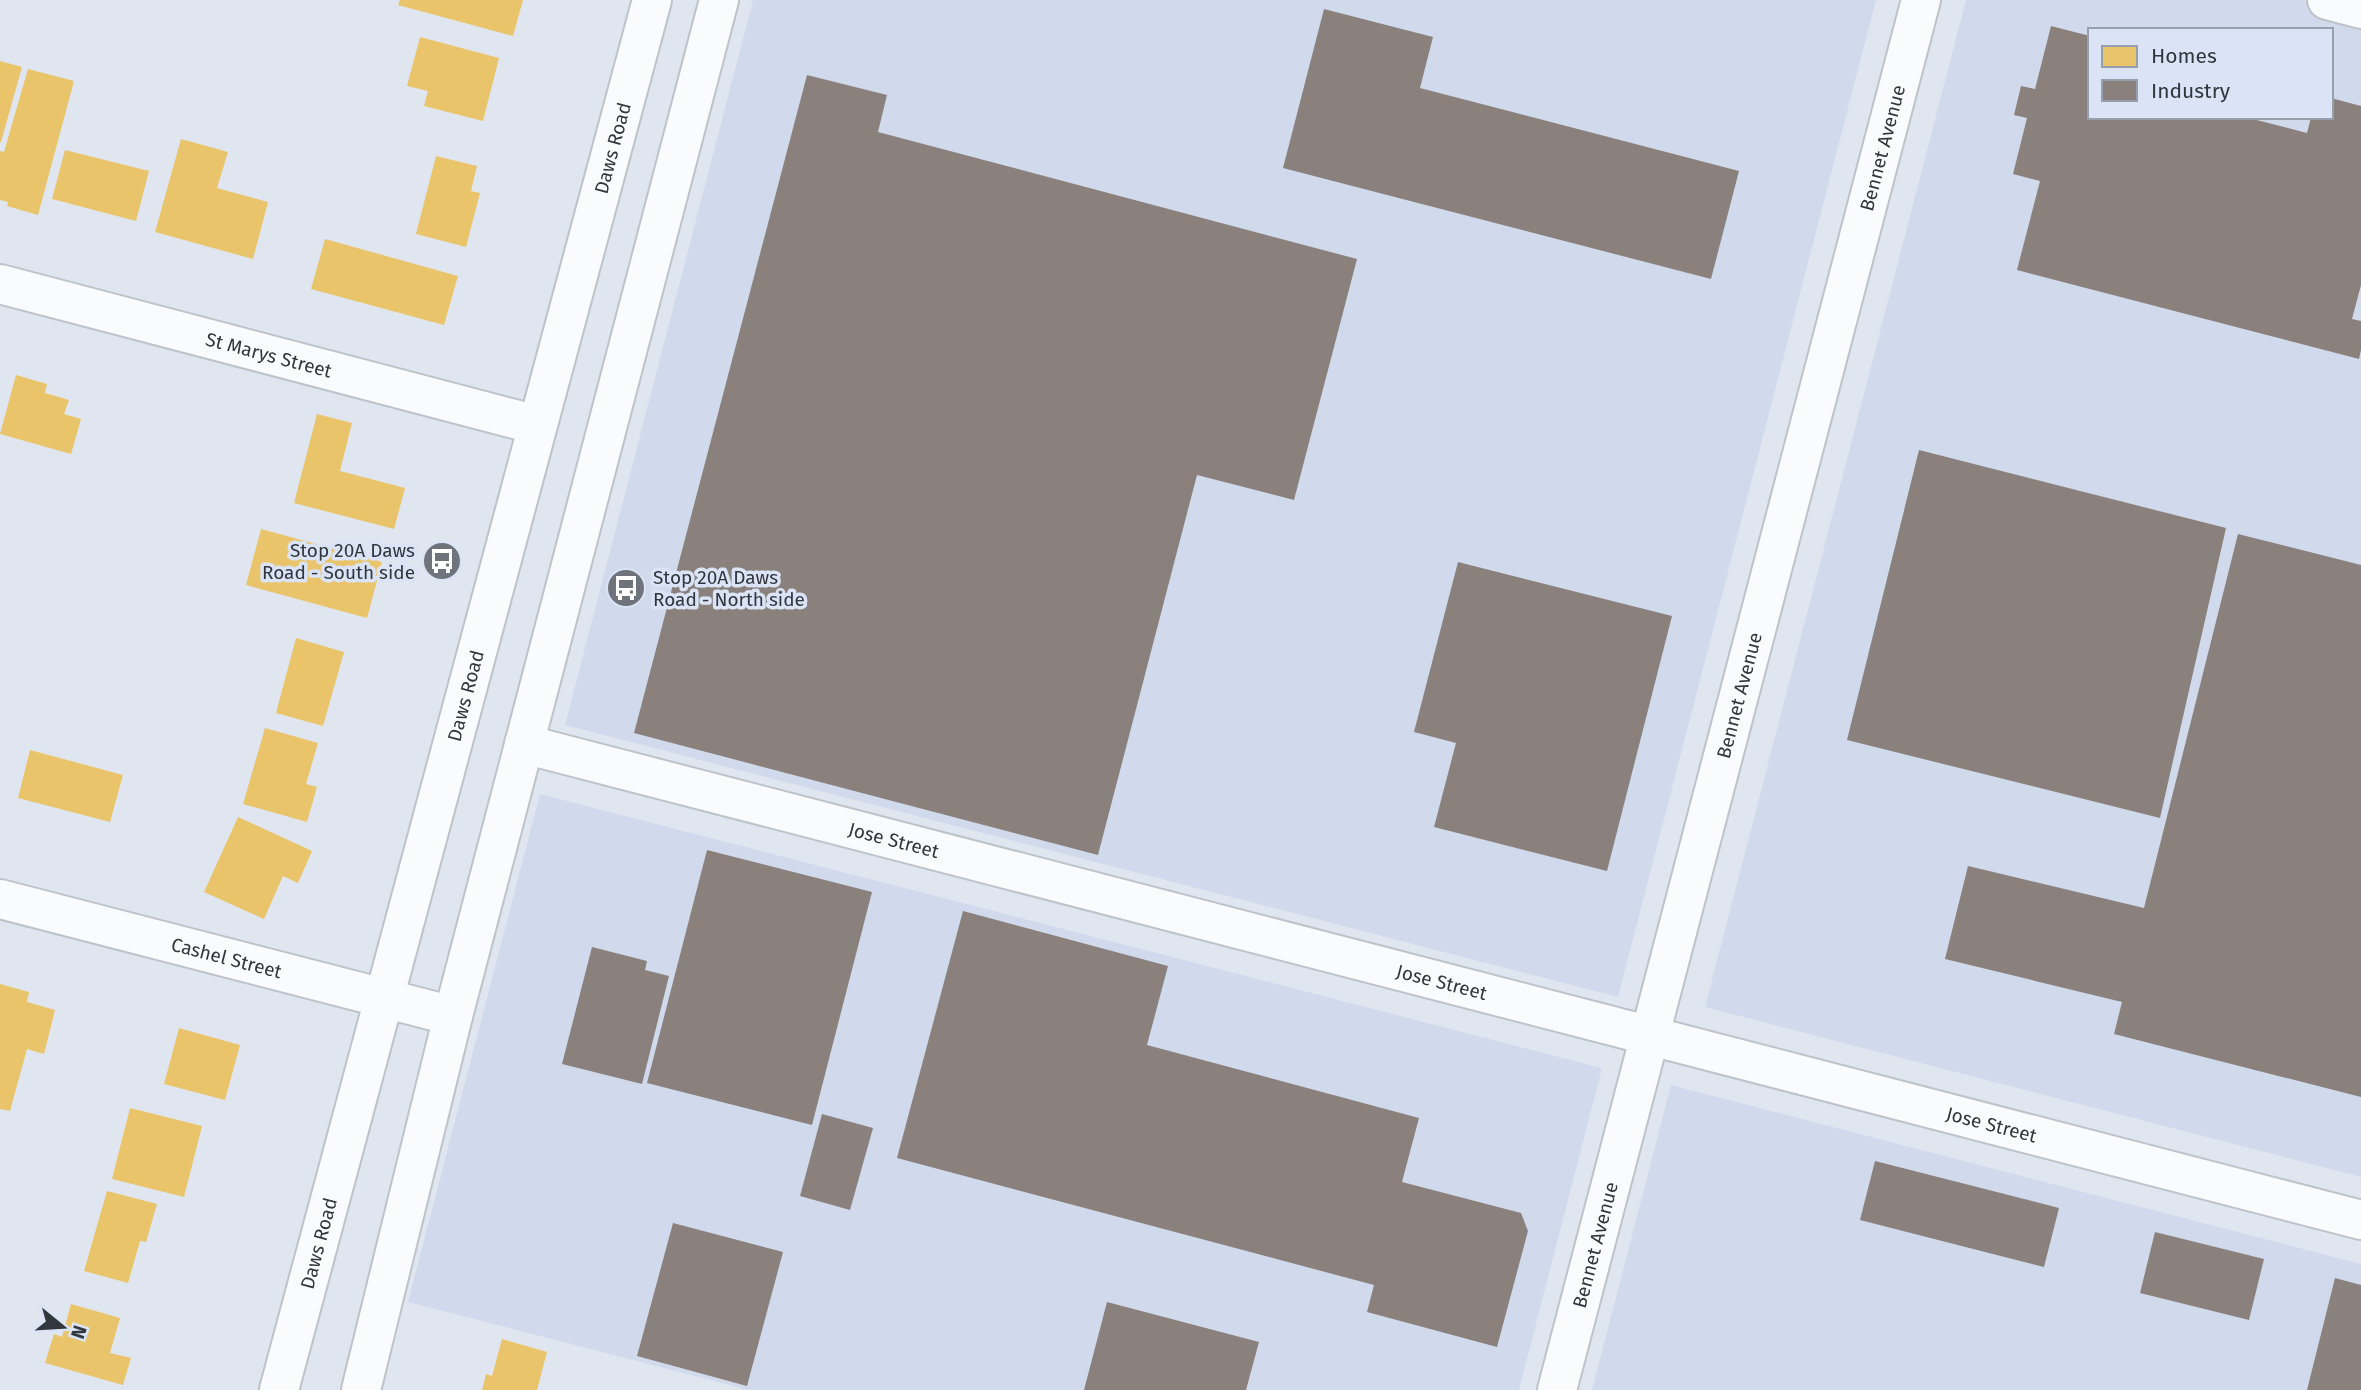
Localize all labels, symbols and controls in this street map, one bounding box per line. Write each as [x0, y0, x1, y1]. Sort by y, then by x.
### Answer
legend [2088, 28, 2333, 119]
text: Homes [2151, 43, 2217, 69]
text: Industry [2151, 78, 2231, 104]
street label: Bennet Avenue [1855, 82, 1910, 214]
street label: Daws Road [590, 100, 636, 196]
street label: St Marys Street [203, 328, 334, 383]
place label: Stop 20A Daws Road - South side [262, 539, 415, 584]
bus stop icon: Stop 20A Daws Road - South side [421, 540, 463, 582]
place label: Stop 20A Daws Road - North side [653, 566, 805, 611]
bus stop icon: Stop 20A Daws Road - North side [605, 567, 647, 609]
street label: Bennet Avenue [1712, 630, 1767, 761]
street label: Daws Road [443, 647, 489, 744]
street label: Jose Street [846, 818, 942, 863]
street label: Cashel Street [169, 933, 284, 983]
street label: Jose Street [1394, 960, 1489, 1005]
street label: Jose Street [1944, 1102, 2039, 1148]
street label: Bennet Avenue [1568, 1179, 1623, 1311]
street label: Daws Road [296, 1195, 342, 1292]
north arrow [28, 1292, 98, 1362]
text: N [66, 1323, 92, 1342]

